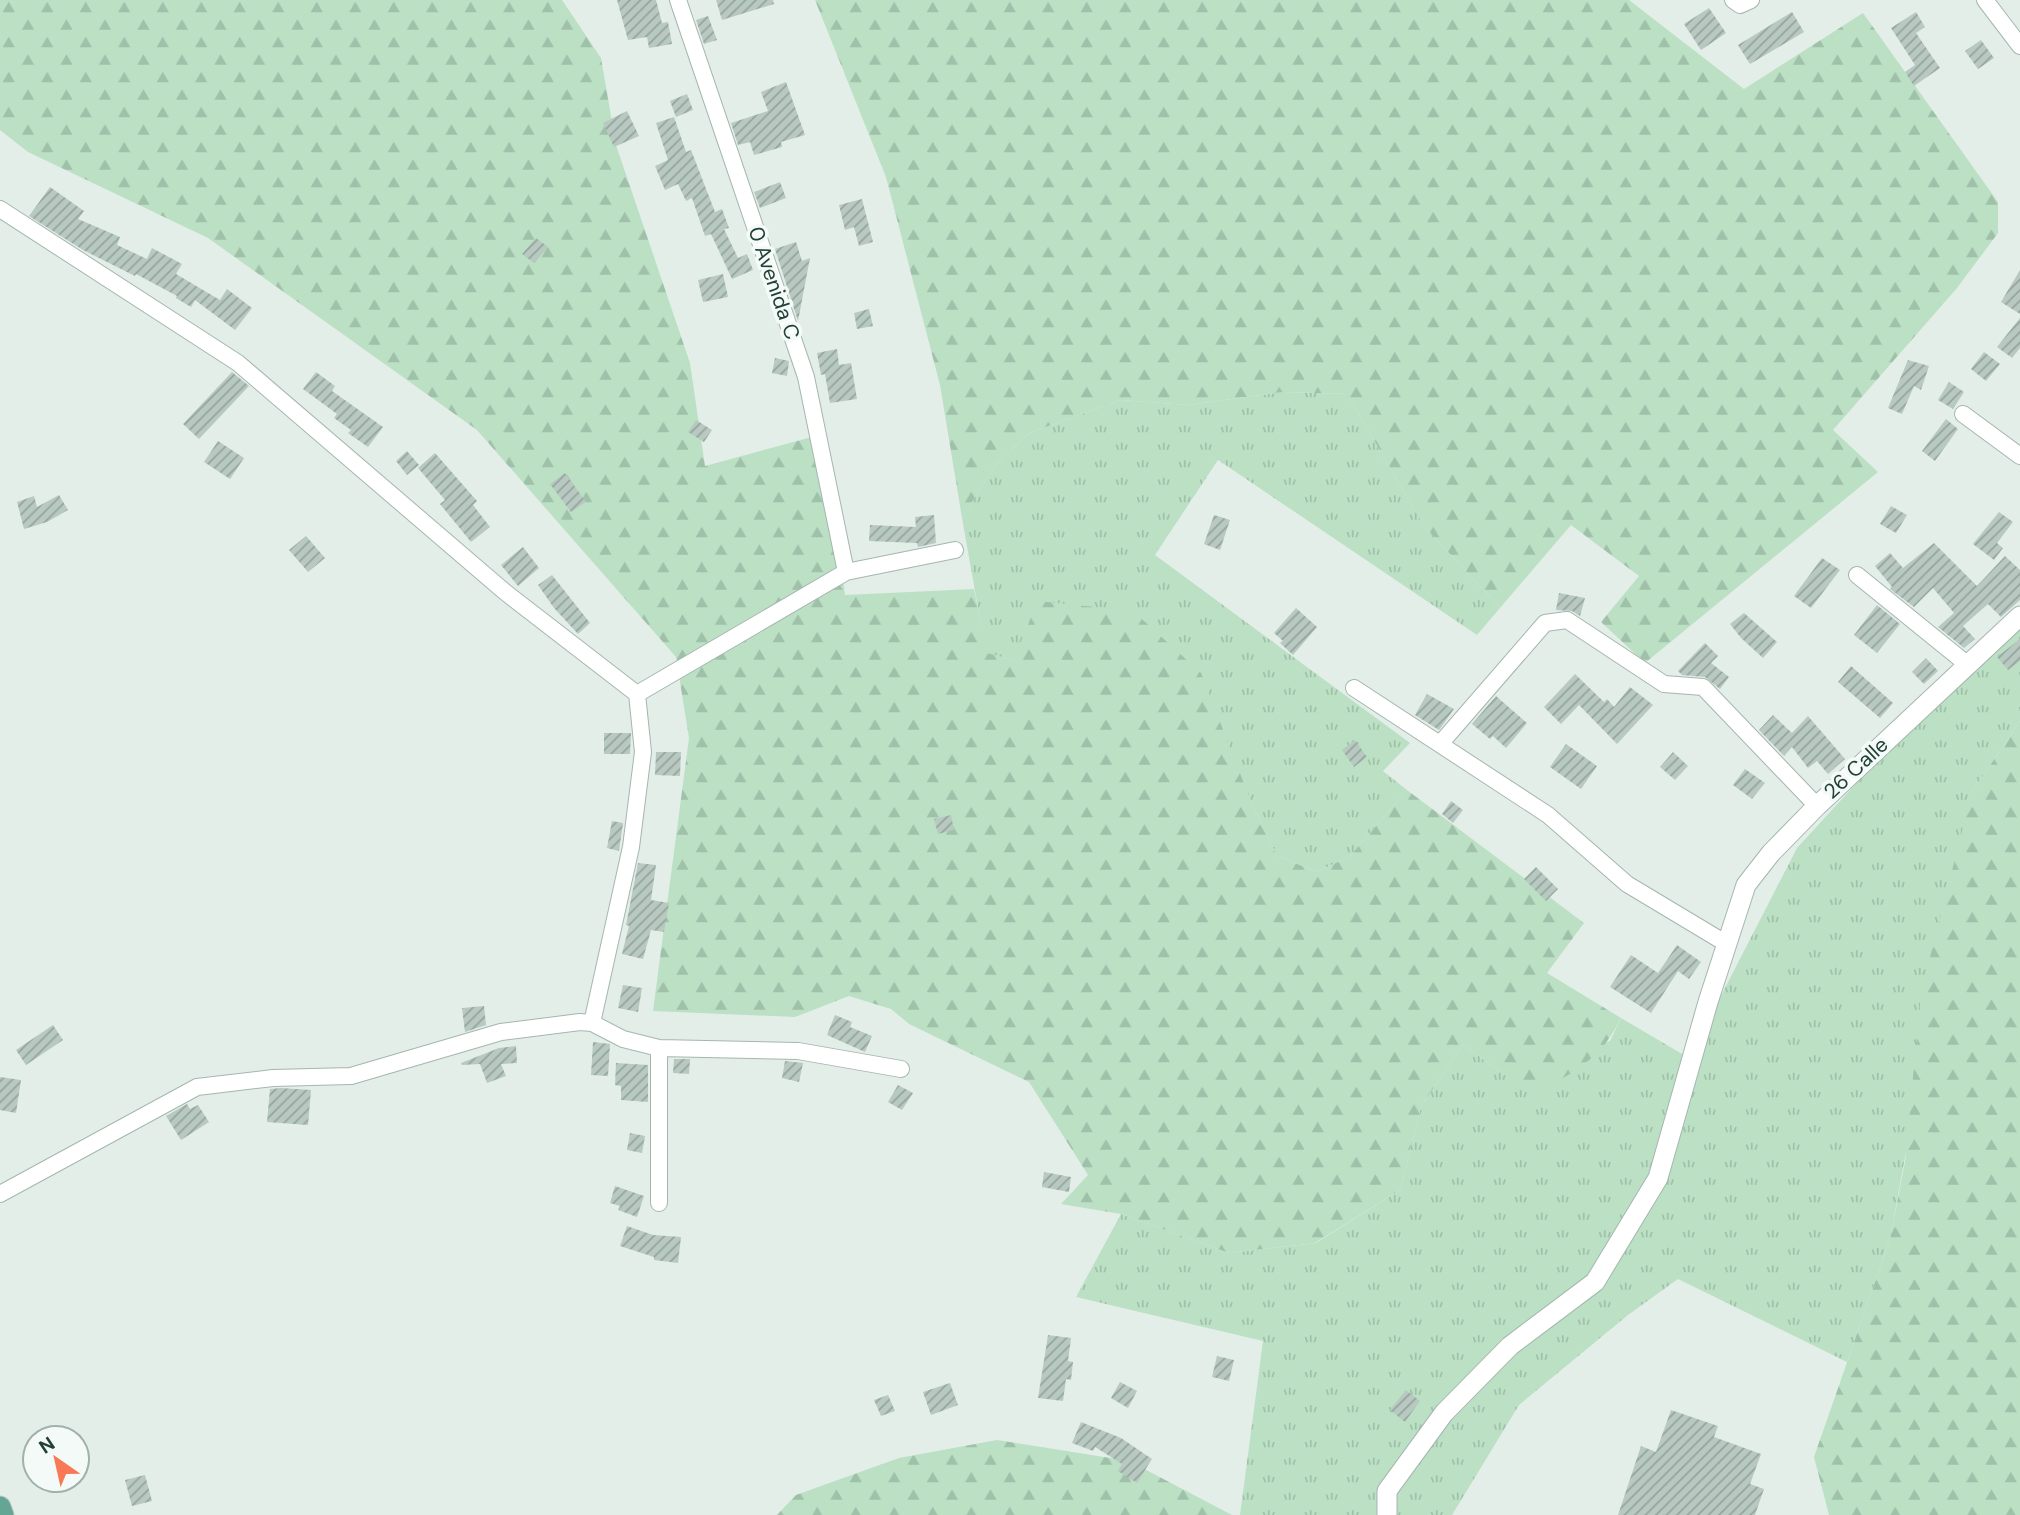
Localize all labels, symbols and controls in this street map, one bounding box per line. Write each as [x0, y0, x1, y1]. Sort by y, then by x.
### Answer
street label: 0 Avenida C [742, 223, 806, 343]
street label: 26 Calle [1818, 731, 1894, 805]
north arrow [21, 1424, 91, 1494]
text: N [34, 1431, 60, 1460]

